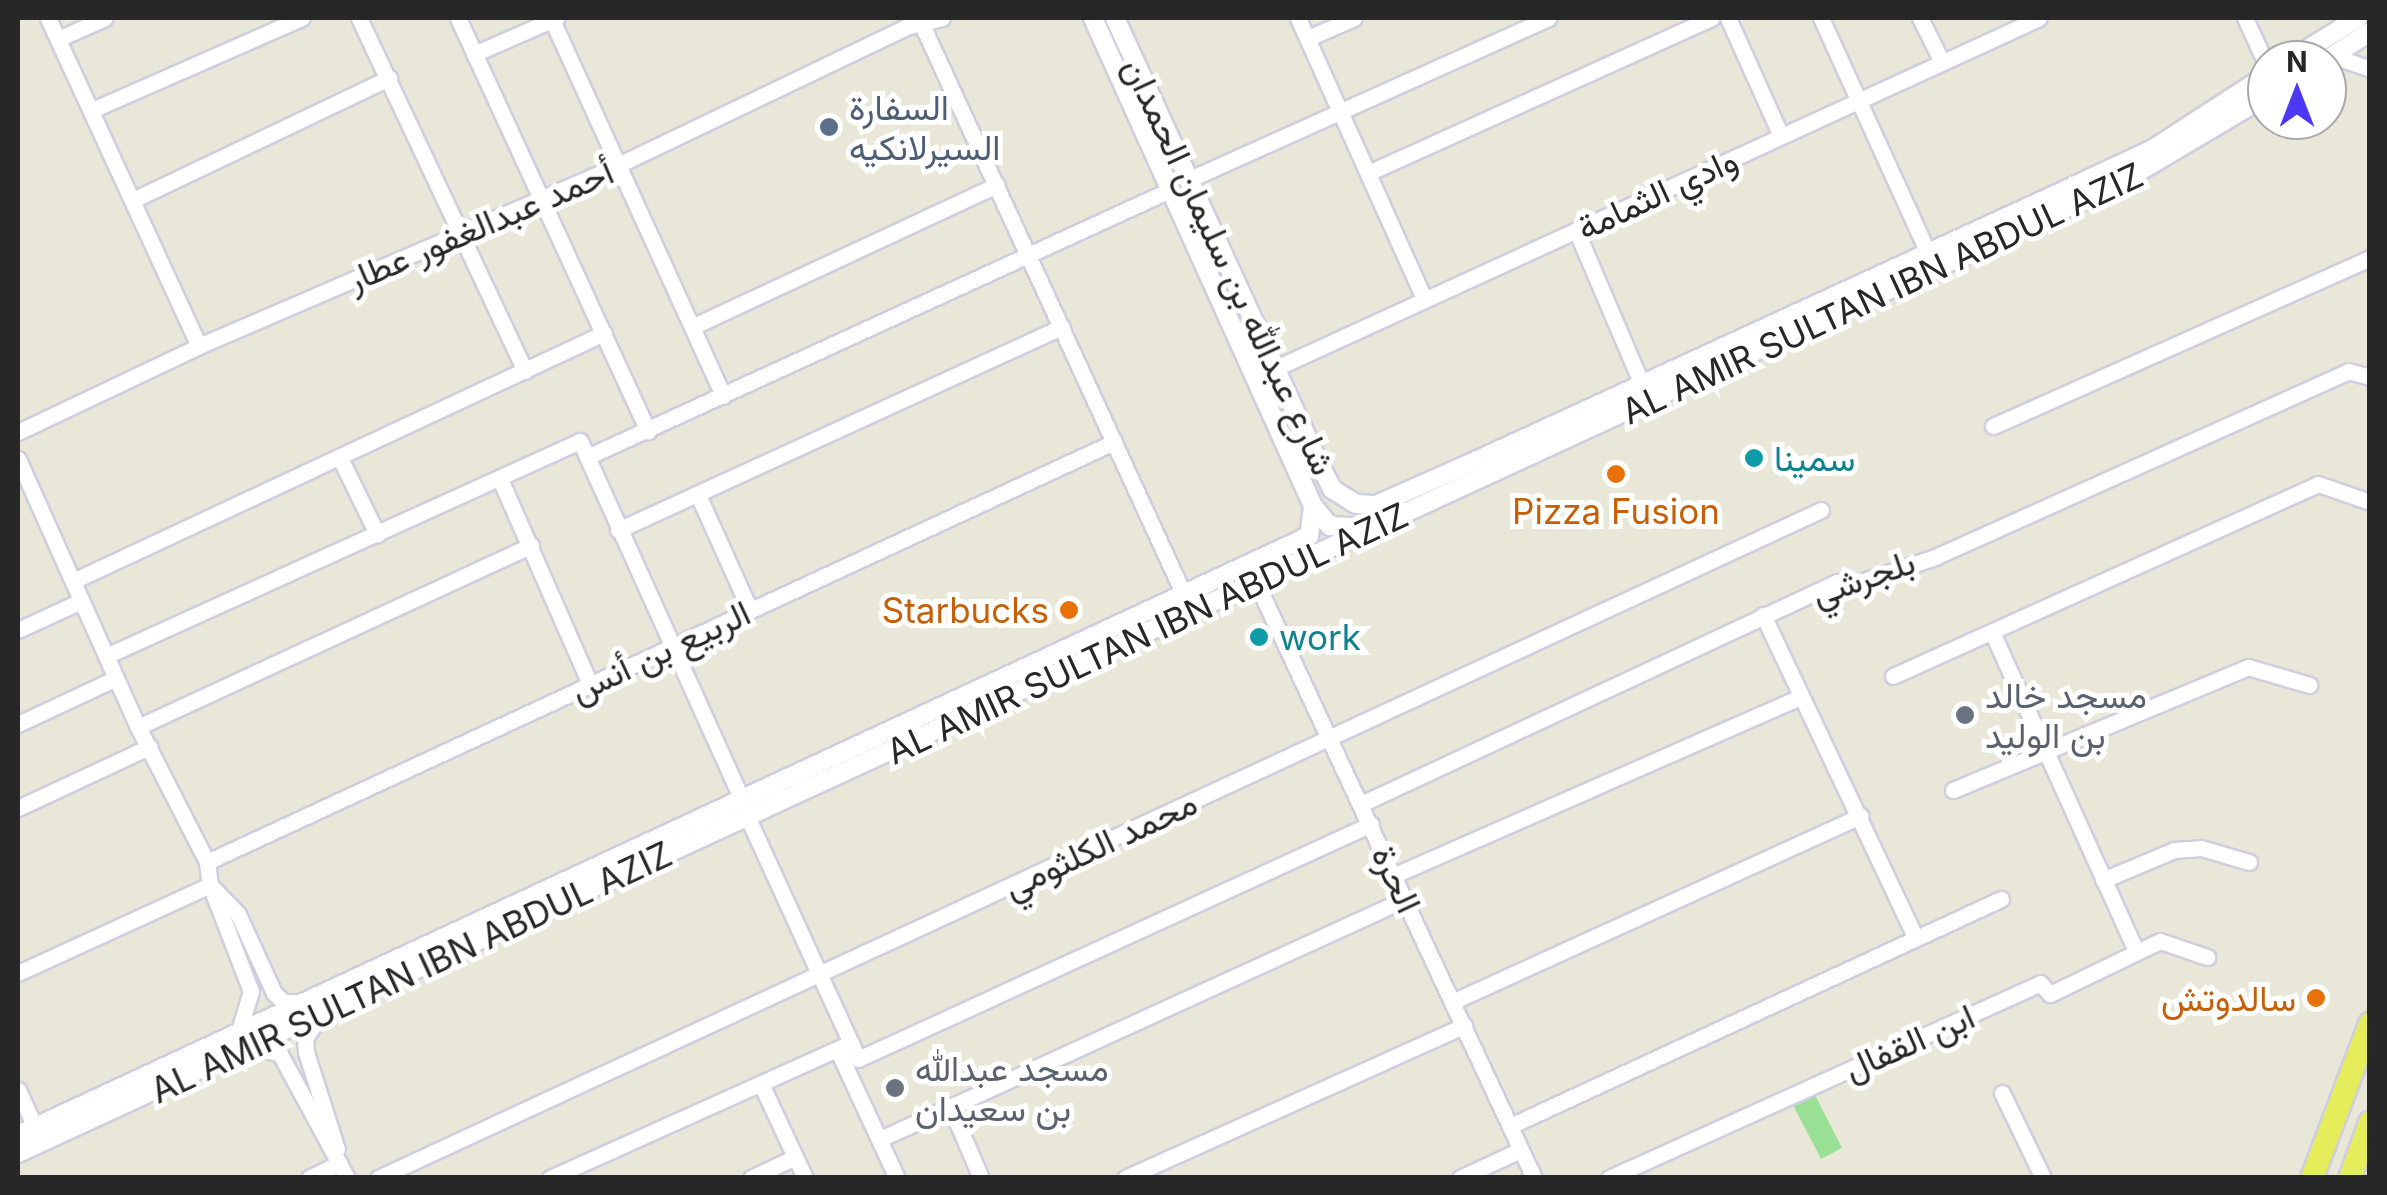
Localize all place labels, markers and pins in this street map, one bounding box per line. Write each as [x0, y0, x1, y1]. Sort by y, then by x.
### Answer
place label: السفارة السيرلانكيه [849, 86, 1000, 168]
marker: السفارة السيرلانكيه [818, 116, 840, 138]
place label: سمينا [1774, 437, 1855, 479]
marker: سمينا [1743, 447, 1765, 469]
marker: Pizza Fusion [1605, 463, 1627, 485]
place label: Pizza Fusion [1512, 490, 1720, 532]
place label: Starbucks [882, 589, 1049, 631]
marker: Starbucks [1058, 599, 1080, 621]
place label: work [1279, 616, 1361, 658]
marker: work [1248, 626, 1270, 648]
place label: مسجد خالد بن الوليد [1985, 674, 2147, 756]
marker: مسجد خالد بن الوليد [1954, 704, 1976, 726]
place label: سالدوتش [2161, 977, 2296, 1019]
marker: سالدوتش [2305, 987, 2327, 1009]
place label: مسجد عبدالله بن سعيدان [915, 1047, 1109, 1129]
marker: مسجد عبدالله بن سعيدان [884, 1077, 906, 1099]

